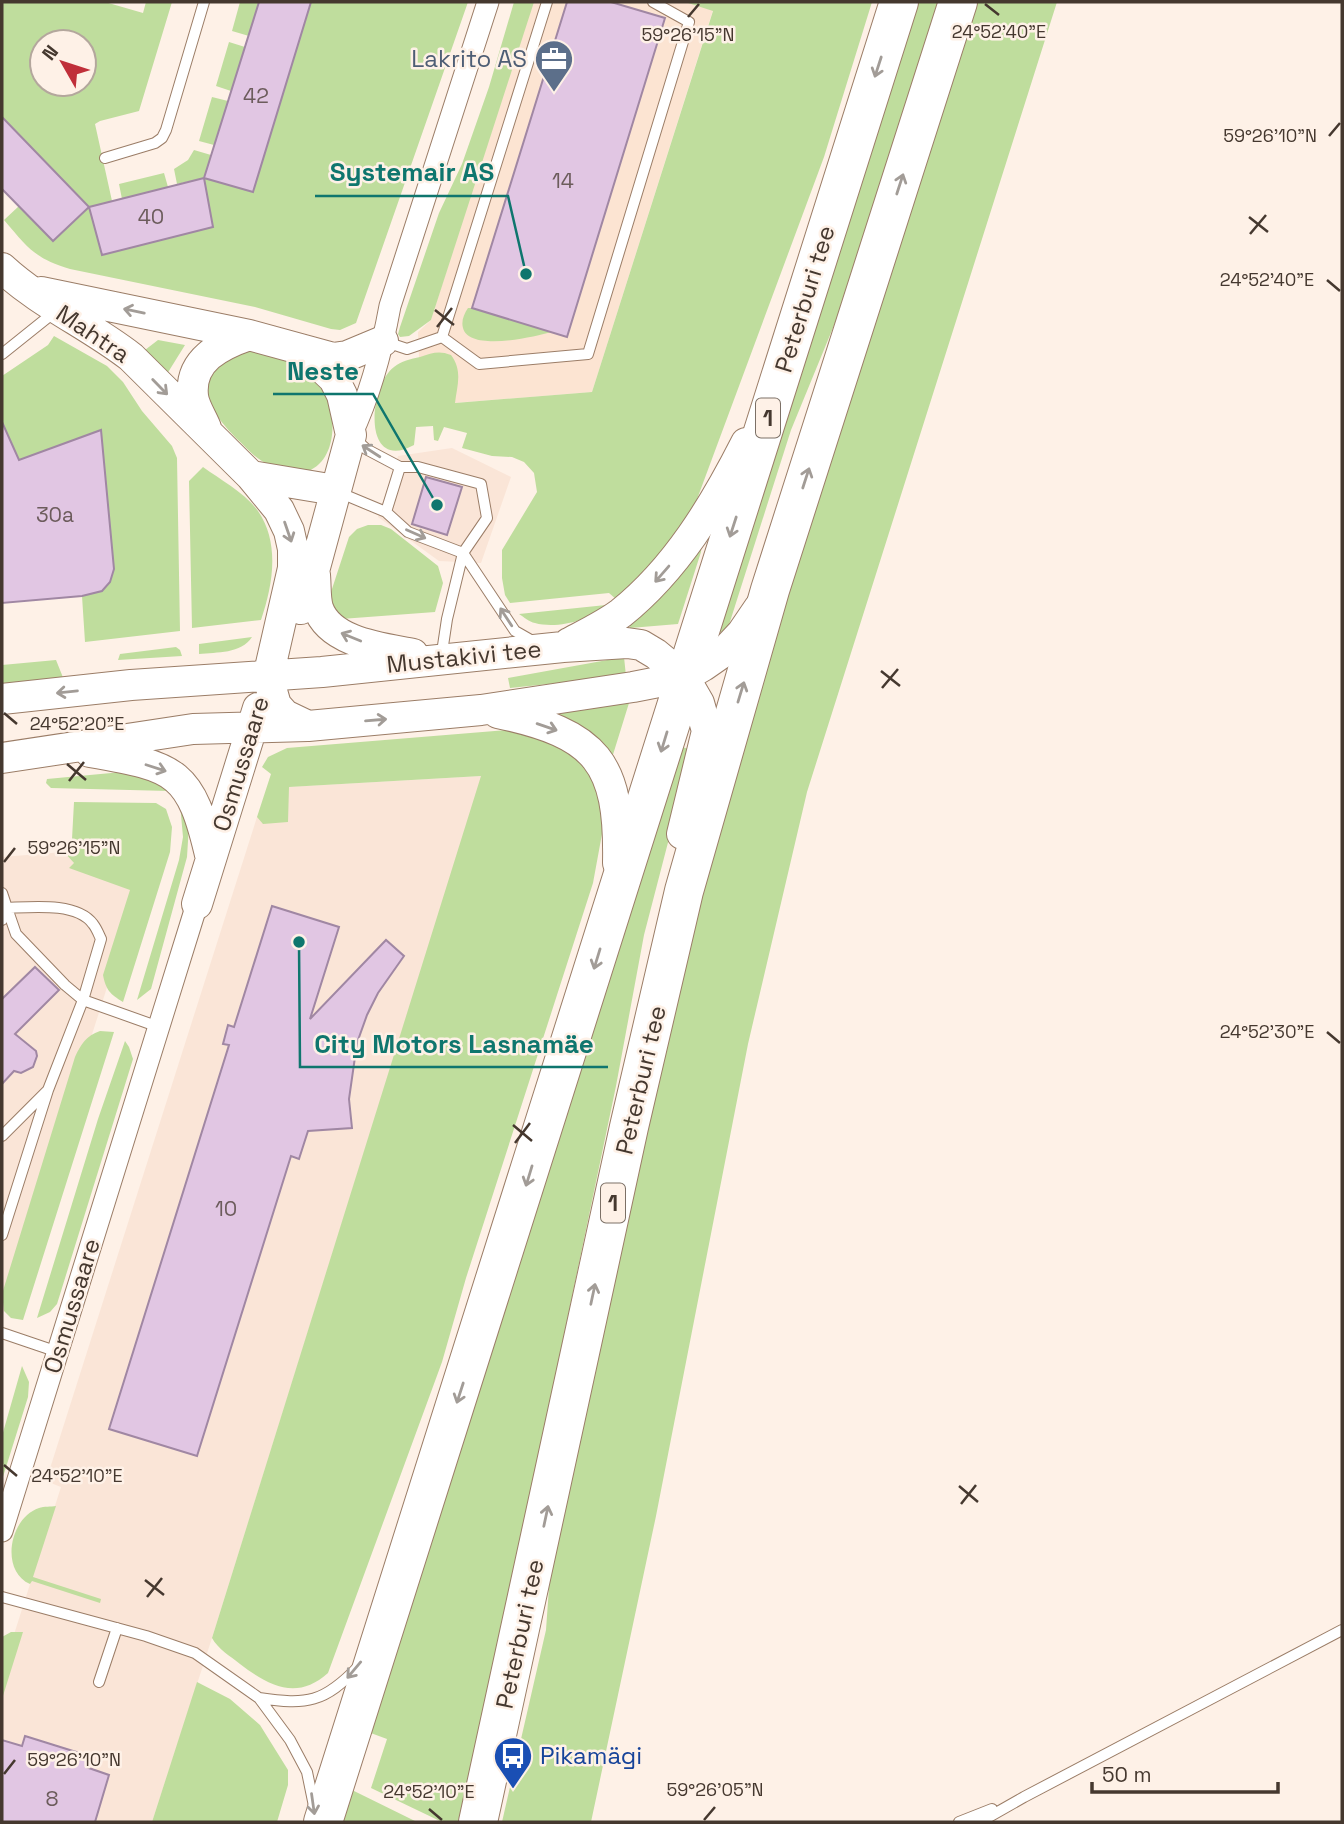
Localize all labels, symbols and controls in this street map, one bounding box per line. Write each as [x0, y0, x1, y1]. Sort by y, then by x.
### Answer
text: 24°52'40"E [952, 20, 1046, 43]
text: 59°26'15"N [642, 23, 734, 46]
north arrow [28, 28, 98, 98]
office icon: Lakrito AS [533, 38, 575, 93]
text: N [36, 40, 64, 65]
place label: Lakrito AS [411, 43, 527, 74]
one-way arrow [871, 55, 884, 77]
house number: 42 [243, 82, 269, 109]
text: 59°26'10"N [1223, 124, 1317, 147]
callout: Systemair AS [315, 149, 508, 196]
text: Systemair AS [330, 155, 494, 189]
house number: 14 [552, 167, 574, 194]
one-way arrow [894, 173, 907, 195]
house number: 40 [138, 203, 164, 230]
street label: Peterburi tee [767, 222, 842, 376]
text: 24°52'40"E [1220, 268, 1314, 291]
street label: Mahtra [50, 298, 136, 370]
one-way arrow [123, 304, 146, 318]
callout: Neste [273, 347, 373, 394]
text: Neste [287, 354, 359, 388]
one-way arrow [152, 378, 169, 395]
road number: 1 [756, 398, 780, 438]
one-way arrow [361, 443, 381, 457]
one-way arrow [800, 467, 813, 489]
house number: 30a [36, 501, 74, 528]
one-way arrow [725, 516, 738, 538]
one-way arrow [283, 521, 295, 543]
one-way arrow [405, 528, 426, 541]
one-way arrow [654, 564, 670, 582]
one-way arrow [499, 608, 513, 627]
one-way arrow [341, 630, 362, 643]
street label: Mustakivi tee [385, 633, 543, 680]
one-way arrow [735, 682, 748, 704]
one-way arrow [56, 686, 78, 699]
street label: Osmussaare [205, 693, 276, 835]
text: 24°52'20"E [30, 712, 124, 735]
one-way arrow [364, 713, 387, 726]
one-way arrow [535, 721, 557, 734]
one-way arrow [657, 731, 670, 753]
one-way arrow [145, 762, 167, 775]
text: 59°26'15"N [28, 836, 120, 859]
one-way arrow [589, 948, 602, 970]
street label: Peterburi tee [608, 1002, 673, 1157]
callout: City Motors Lasnamäe [300, 1020, 608, 1067]
text: 24°52'30"E [1220, 1020, 1314, 1043]
text: City Motors Lasnamäe [314, 1027, 594, 1061]
one-way arrow [522, 1165, 534, 1187]
road number: 1 [601, 1184, 625, 1222]
house number: 10 [215, 1195, 237, 1222]
street label: Osmussaare [36, 1235, 107, 1377]
one-way arrow [587, 1283, 601, 1306]
one-way arrow [453, 1382, 466, 1404]
text: 24°52'10"E [31, 1464, 123, 1487]
one-way arrow [539, 1505, 553, 1528]
street label: Peterburi tee [489, 1556, 550, 1711]
one-way arrow [346, 1661, 362, 1679]
bus stop icon: Pikamägi [492, 1735, 534, 1790]
place label: Pikamägi [540, 1740, 642, 1771]
text: 59°26'10"N [27, 1748, 121, 1771]
scale bar [1092, 1750, 1278, 1794]
text: 50 m [1102, 1761, 1152, 1788]
text: 59°26'05"N [667, 1778, 763, 1801]
text: 24°52'10"E [383, 1780, 475, 1803]
house number: 8 [45, 1785, 59, 1812]
one-way arrow [306, 1792, 319, 1815]

